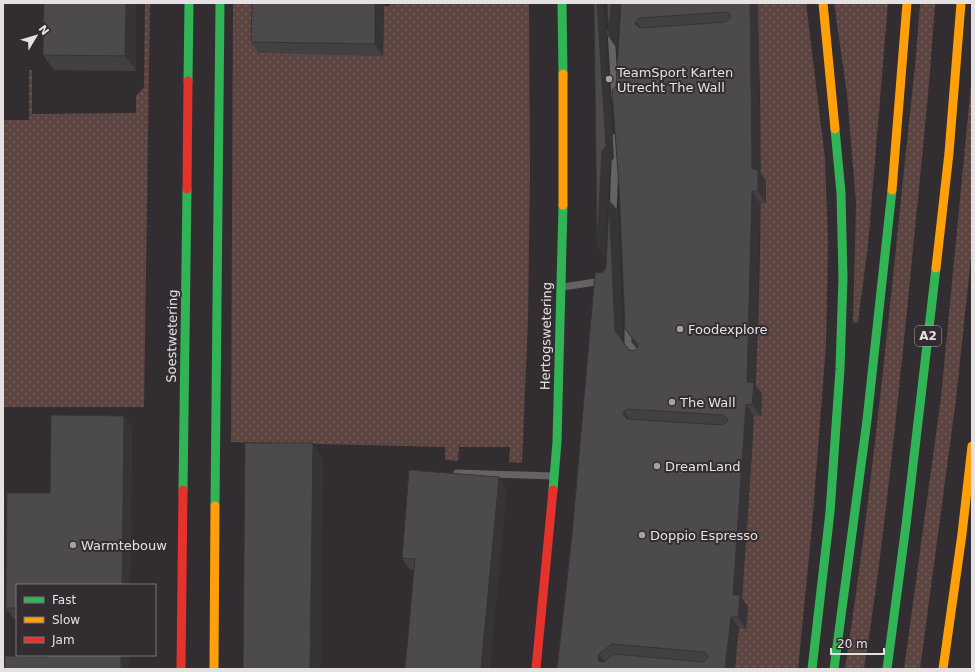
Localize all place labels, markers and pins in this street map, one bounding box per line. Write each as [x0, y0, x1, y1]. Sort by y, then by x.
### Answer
place label: TeamSport Karten Utrecht The Wall [616, 65, 733, 95]
marker: TeamSport Karten Utrecht The Wall [604, 74, 614, 84]
place label: Foodexplore [688, 322, 768, 337]
marker: Foodexplore [675, 324, 685, 334]
place label: The Wall [679, 395, 736, 410]
marker: The Wall [667, 397, 677, 407]
place label: DreamLand [665, 459, 740, 474]
marker: DreamLand [652, 461, 662, 471]
place label: Doppio Espresso [650, 528, 758, 543]
marker: Doppio Espresso [637, 530, 647, 540]
place label: Warmtebouw [81, 538, 167, 553]
marker: Warmtebouw [68, 540, 78, 550]

